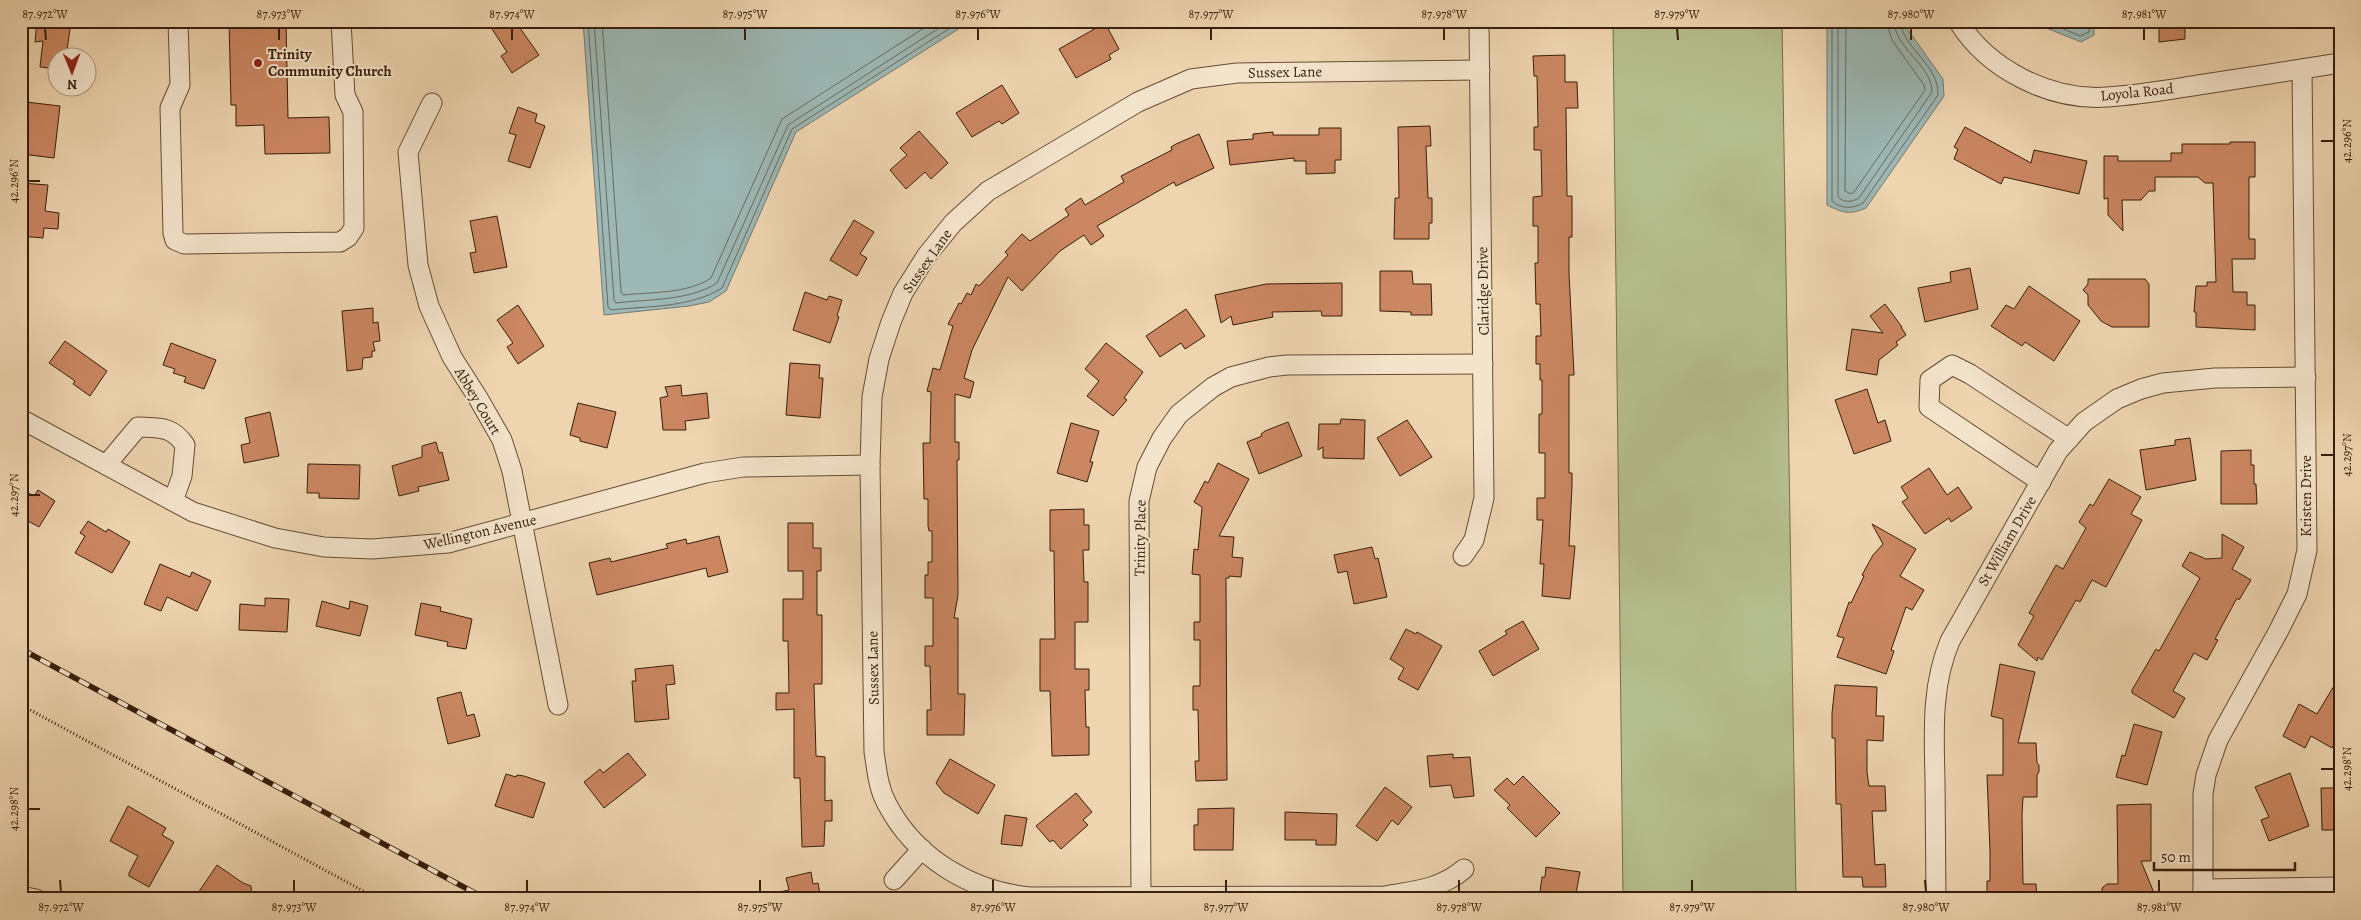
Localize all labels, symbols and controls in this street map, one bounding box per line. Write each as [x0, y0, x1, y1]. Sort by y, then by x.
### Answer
text: 87.972°W [22, 6, 69, 22]
text: 87.973°W [257, 6, 302, 22]
text: 87.974°W [489, 6, 535, 22]
text: 87.975°W [723, 6, 768, 22]
text: 87.976°W [955, 6, 1002, 22]
text: 87.977°W [1189, 6, 1234, 22]
text: 87.978°W [1421, 6, 1468, 22]
text: 87.979°W [1654, 6, 1700, 22]
text: 87.980°W [1887, 6, 1935, 22]
text: 87.981°W [2122, 6, 2167, 22]
place label: Trinity Community Church [268, 44, 392, 81]
north arrow [48, 48, 98, 98]
marker: Trinity Community Church [252, 57, 264, 69]
street label: Sussex Lane [1248, 61, 1323, 83]
text: N [67, 75, 77, 94]
street label: Loyola Road [2099, 78, 2176, 106]
text: 42.296°N [2339, 119, 2355, 163]
text: 42.296°N [6, 159, 22, 203]
street label: Sussex Lane [898, 225, 957, 297]
street label: Claridge Drive [1472, 246, 1494, 336]
street label: Abbey Court [449, 363, 506, 439]
text: 42.297°N [2339, 433, 2355, 477]
street label: Kristen Drive [2296, 455, 2316, 537]
text: 42.297°N [6, 473, 22, 517]
street label: St William Drive [1973, 492, 2041, 590]
street label: Trinity Place [1129, 499, 1151, 576]
street label: Wellington Avenue [421, 509, 539, 555]
street label: Sussex Lane [862, 630, 884, 705]
text: 42.298°N [2339, 747, 2355, 791]
text: 42.298°N [6, 787, 22, 831]
scale bar [2154, 840, 2295, 872]
text: 50 m [2161, 847, 2191, 867]
text: 87.972°W [38, 899, 85, 915]
text: 87.973°W [272, 899, 317, 915]
text: 87.974°W [504, 899, 550, 915]
text: 87.975°W [738, 899, 783, 915]
text: 87.976°W [970, 899, 1017, 915]
text: 87.977°W [1204, 899, 1249, 915]
text: 87.978°W [1436, 899, 1483, 915]
text: 87.979°W [1669, 899, 1715, 915]
text: 87.980°W [1902, 899, 1950, 915]
text: 87.981°W [2137, 899, 2182, 915]

